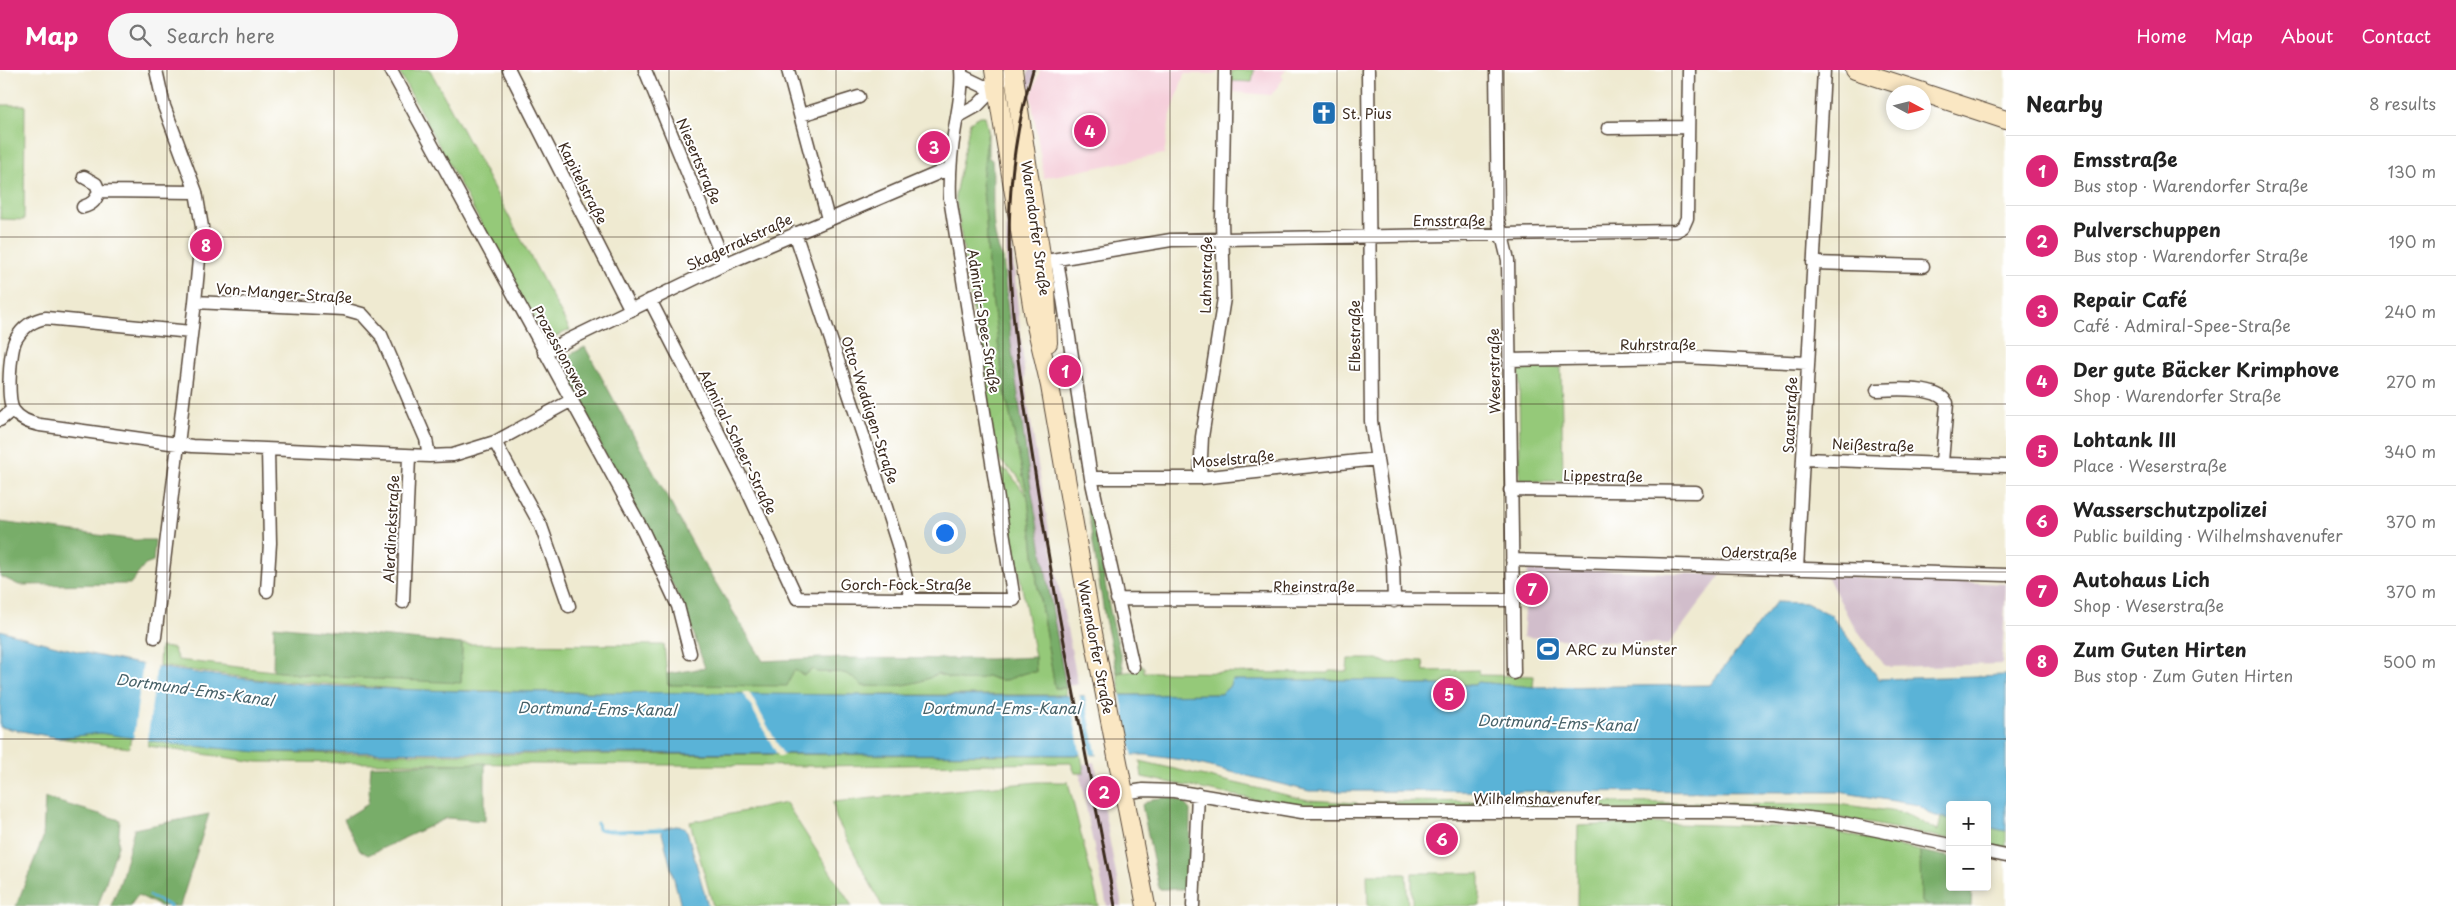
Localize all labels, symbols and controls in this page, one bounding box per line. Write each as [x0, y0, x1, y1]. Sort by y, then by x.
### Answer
search box [108, 13, 458, 58]
text: Map [25, 17, 78, 53]
icon: search [126, 21, 154, 49]
text: Search here [166, 21, 275, 49]
text: Home [2136, 22, 2186, 49]
text: Map [2214, 22, 2253, 49]
text: About [2281, 22, 2333, 49]
text: Contact [2361, 22, 2431, 49]
north arrow [1886, 85, 1931, 130]
text: Nearby [2026, 87, 2103, 119]
text: 8 results [2369, 91, 2436, 115]
church icon: St. Pius [1311, 100, 1337, 126]
place label: St. Pius [1342, 103, 1392, 124]
pin: 4 [1074, 112, 1106, 150]
street label: Niesertstraße [671, 115, 727, 207]
pin: 3 [918, 128, 950, 166]
street label: Kapitelstraße [553, 138, 613, 228]
text: Emsstraße [2073, 145, 2178, 173]
street label: Warendorfer Straße [1016, 159, 1056, 297]
text: 1 [2038, 159, 2046, 183]
text: 130 m [2388, 159, 2436, 183]
text: Bus stop · Warendorfer Straße [2073, 173, 2308, 197]
street label: Skagerrakstraße [683, 208, 795, 276]
street label: Emsstraße [1413, 210, 1485, 231]
text: Pulverschuppen [2073, 215, 2221, 243]
pin: 8 [190, 226, 222, 264]
text: 2 [2036, 229, 2048, 253]
text: 190 m [2388, 229, 2436, 253]
street label: Lahnstraße [1195, 236, 1217, 314]
text: Bus stop · Warendorfer Straße [2073, 243, 2308, 267]
street label: Admiral-Spee-Straße [962, 247, 1006, 395]
street label: Von-Manger-Straße [215, 278, 353, 308]
text: Repair Café [2073, 285, 2187, 313]
text: 3 [2037, 299, 2047, 323]
text: 240 m [2384, 299, 2436, 323]
street label: Elbestraße [1344, 300, 1365, 372]
street label: Prozessionsweg [527, 301, 595, 401]
text: Café · Admiral-Spee-Straße [2073, 313, 2291, 337]
street label: Weserstraße [1483, 328, 1505, 414]
street label: Otto-Weddigen-Straße [836, 333, 904, 487]
street label: Ruhrstraße [1620, 334, 1696, 355]
pin: 1 [1049, 352, 1081, 390]
text: Der gute Bäcker Krimphove [2073, 355, 2339, 383]
street label: Admiral-Scheer-Straße [694, 366, 782, 518]
text: 4 [2037, 369, 2047, 393]
text: 270 m [2386, 369, 2436, 393]
street label: Saarstraße [1778, 376, 1802, 454]
text: Shop · Warendorfer Straße [2073, 383, 2281, 407]
text: Lohtank III [2073, 425, 2176, 453]
street label: Neißestraße [1832, 433, 1914, 457]
text: 5 [2037, 439, 2047, 463]
text: 340 m [2384, 439, 2436, 463]
street label: Moselstraße [1191, 445, 1275, 473]
text: Place · Weserstraße [2073, 453, 2227, 477]
street label: Lippestraße [1563, 465, 1643, 487]
street label: Alerdinckstraße [378, 475, 404, 583]
text: Wasserschutzpolizei [2073, 495, 2267, 523]
text: 6 [2036, 509, 2048, 533]
text: 370 m [2386, 509, 2436, 533]
your location [932, 520, 958, 546]
text: Public building · Wilhelmshavenufer [2073, 523, 2343, 547]
street label: Oderstraße [1721, 541, 1797, 565]
text: Autohaus Lich [2073, 565, 2210, 593]
pin: 7 [1516, 570, 1548, 608]
street label: Gorch-Fock-Straße [841, 574, 971, 595]
street label: Rheinstraße [1273, 576, 1355, 597]
street label: Warendorfer Straße [1073, 578, 1119, 716]
text: 7 [2037, 579, 2047, 603]
text: 370 m [2386, 579, 2436, 603]
text: Shop · Weserstraße [2073, 593, 2224, 617]
text: Zum Guten Hirten [2073, 635, 2247, 663]
sports icon: ARC zu Münster [1535, 636, 1561, 662]
place label: ARC zu Münster [1566, 639, 1678, 660]
text: 8 [2037, 649, 2047, 673]
text: 500 m [2383, 649, 2436, 673]
text: Bus stop · Zum Guten Hirten [2073, 663, 2293, 687]
water label: Dortmund-Ems-Kanal [115, 667, 278, 712]
pin: 5 [1433, 675, 1465, 713]
water label: Dortmund-Ems-Kanal [518, 695, 679, 721]
water label: Dortmund-Ems-Kanal [922, 696, 1083, 719]
water label: Dortmund-Ems-Kanal [1477, 708, 1640, 736]
pin: 2 [1088, 773, 1120, 811]
street label: Wilhelmshavenufer [1473, 788, 1601, 809]
map controls [1946, 801, 1991, 891]
button: + [1946, 801, 1991, 846]
pin: 6 [1426, 820, 1458, 858]
button: − [1946, 846, 1991, 891]

